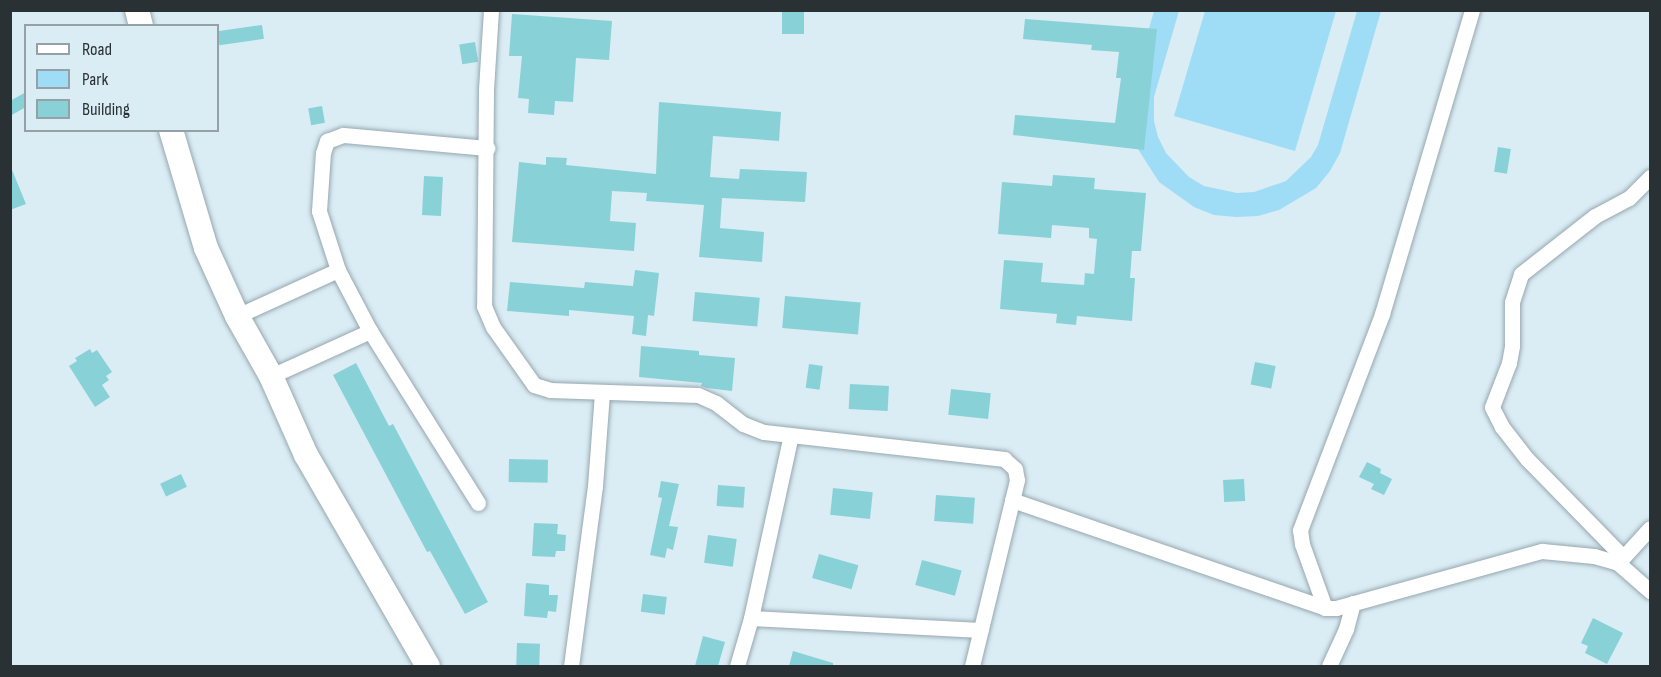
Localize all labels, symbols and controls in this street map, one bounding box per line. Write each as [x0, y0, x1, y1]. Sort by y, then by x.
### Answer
legend [24, 24, 219, 132]
text: Road [82, 39, 112, 60]
text: Park [82, 69, 108, 90]
text: Building [82, 99, 130, 120]

